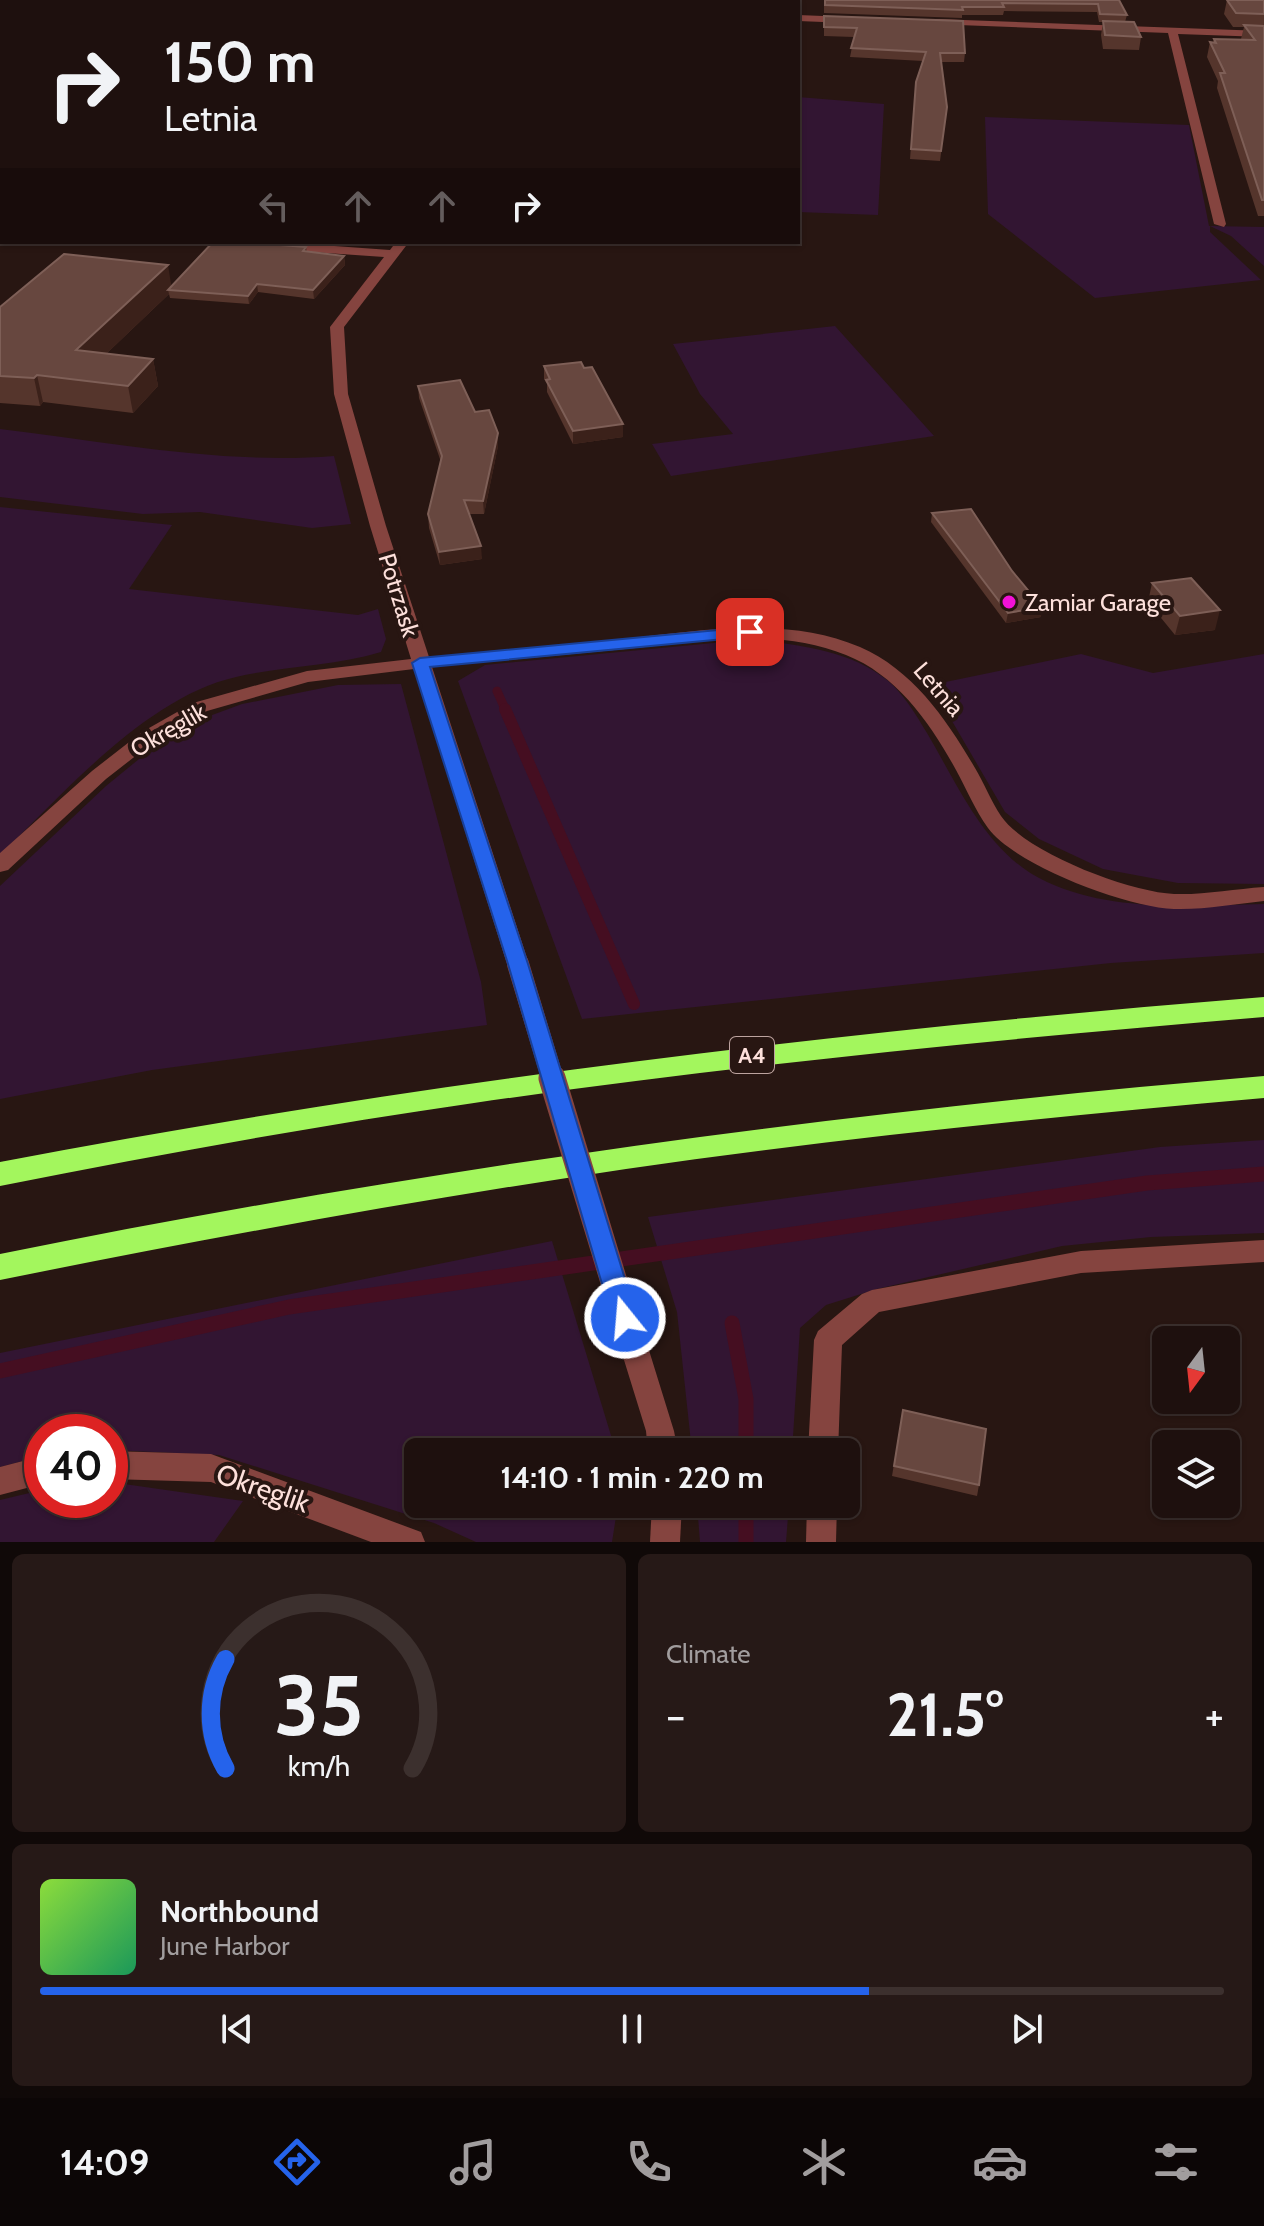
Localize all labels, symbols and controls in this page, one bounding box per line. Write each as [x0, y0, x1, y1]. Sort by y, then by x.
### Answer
text: 150 m [164, 28, 316, 96]
icon: right [32, 32, 136, 136]
text: Letnia [164, 96, 257, 140]
icon: left [252, 184, 296, 228]
icon: ahead [336, 184, 380, 228]
icon: ahead [420, 184, 464, 228]
icon: right [504, 184, 548, 228]
street label: Potrzask [373, 550, 425, 640]
place label: Zamiar Garage [1025, 588, 1171, 617]
marker: Zamiar Garage [1000, 593, 1018, 611]
pin [716, 598, 784, 666]
icon: arrive [728, 610, 772, 654]
street label: Letnia [908, 656, 971, 722]
street label: Okręglik [125, 697, 211, 763]
road number: A4 [730, 1037, 774, 1073]
position arrow [583, 1276, 667, 1360]
north arrow [1152, 1326, 1240, 1414]
map controls [1152, 1326, 1240, 1518]
speed limit sign: 40 [24, 1414, 128, 1518]
button: layers [1152, 1430, 1240, 1518]
street label: Okręglik [212, 1456, 314, 1520]
text: 14:10 · 1 min · 220 m [501, 1459, 763, 1496]
text: Climate [666, 1638, 751, 1670]
text: 35 [274, 1655, 364, 1756]
text: 21.5° [887, 1678, 1003, 1751]
text: − [666, 1689, 685, 1742]
text: + [1205, 1689, 1224, 1742]
text: km/h [288, 1748, 350, 1783]
text: Northbound [160, 1893, 319, 1930]
text: June Harbor [160, 1930, 289, 1962]
icon: previous [215, 2007, 259, 2051]
icon: pause [610, 2007, 654, 2051]
icon: next [1005, 2007, 1049, 2051]
icon: directions [269, 2134, 325, 2190]
icon: music [445, 2134, 501, 2190]
icon: phone [621, 2134, 677, 2190]
icon: climate [796, 2134, 852, 2190]
icon: car [972, 2134, 1028, 2190]
icon: filters [1148, 2134, 1204, 2190]
text: 14:09 [60, 2140, 149, 2184]

